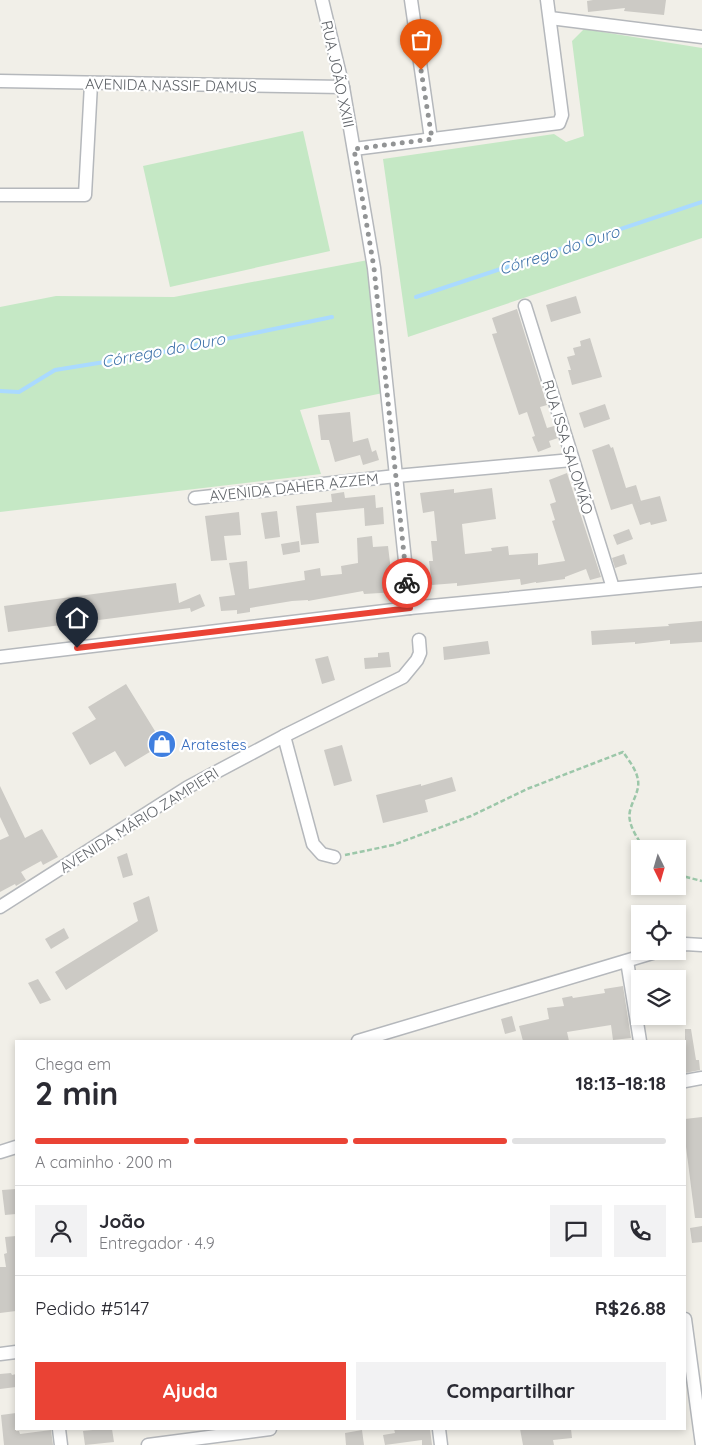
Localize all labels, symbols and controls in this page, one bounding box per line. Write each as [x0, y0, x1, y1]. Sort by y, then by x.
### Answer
street label: RUA JOÃO XXIII [317, 19, 359, 129]
pin [400, 19, 442, 70]
icon: bag [407, 26, 435, 54]
street label: AVENIDA NASSIF DAMUS [85, 74, 257, 96]
water label: Córrego do Ouro [496, 221, 623, 279]
water label: Córrego do Ouro [100, 328, 228, 372]
street label: RUA ISSA SALOMÃO [538, 377, 598, 517]
street label: AVENIDA DAHER AZZEM [209, 469, 379, 505]
courier [382, 558, 432, 608]
icon: bike [393, 569, 421, 597]
pin [56, 597, 98, 648]
icon: home [63, 604, 91, 632]
shop icon: Aratestes [147, 729, 177, 759]
place label: Aratestes [181, 735, 246, 754]
street label: AVENIDA MÁRIO ZAMPIERI [56, 763, 222, 877]
north arrow [631, 840, 686, 895]
map controls [631, 840, 686, 1025]
button: locate [631, 905, 686, 960]
button: layers [631, 970, 686, 1025]
text: Chega em [35, 1054, 111, 1074]
text: 18:13–18:18 [576, 1071, 666, 1095]
text: 2 min [35, 1073, 118, 1113]
text: A caminho · 200 m [35, 1152, 172, 1172]
button: person [35, 1205, 87, 1257]
button: chat [550, 1205, 602, 1257]
button: phone [614, 1205, 666, 1257]
text: João [99, 1209, 145, 1233]
text: Entregador · 4.9 [99, 1233, 215, 1253]
text: Pedido #5147 [35, 1296, 149, 1320]
text: R$26.88 [595, 1296, 666, 1320]
button: Ajuda [35, 1362, 346, 1420]
button: Compartilhar [356, 1362, 666, 1420]

